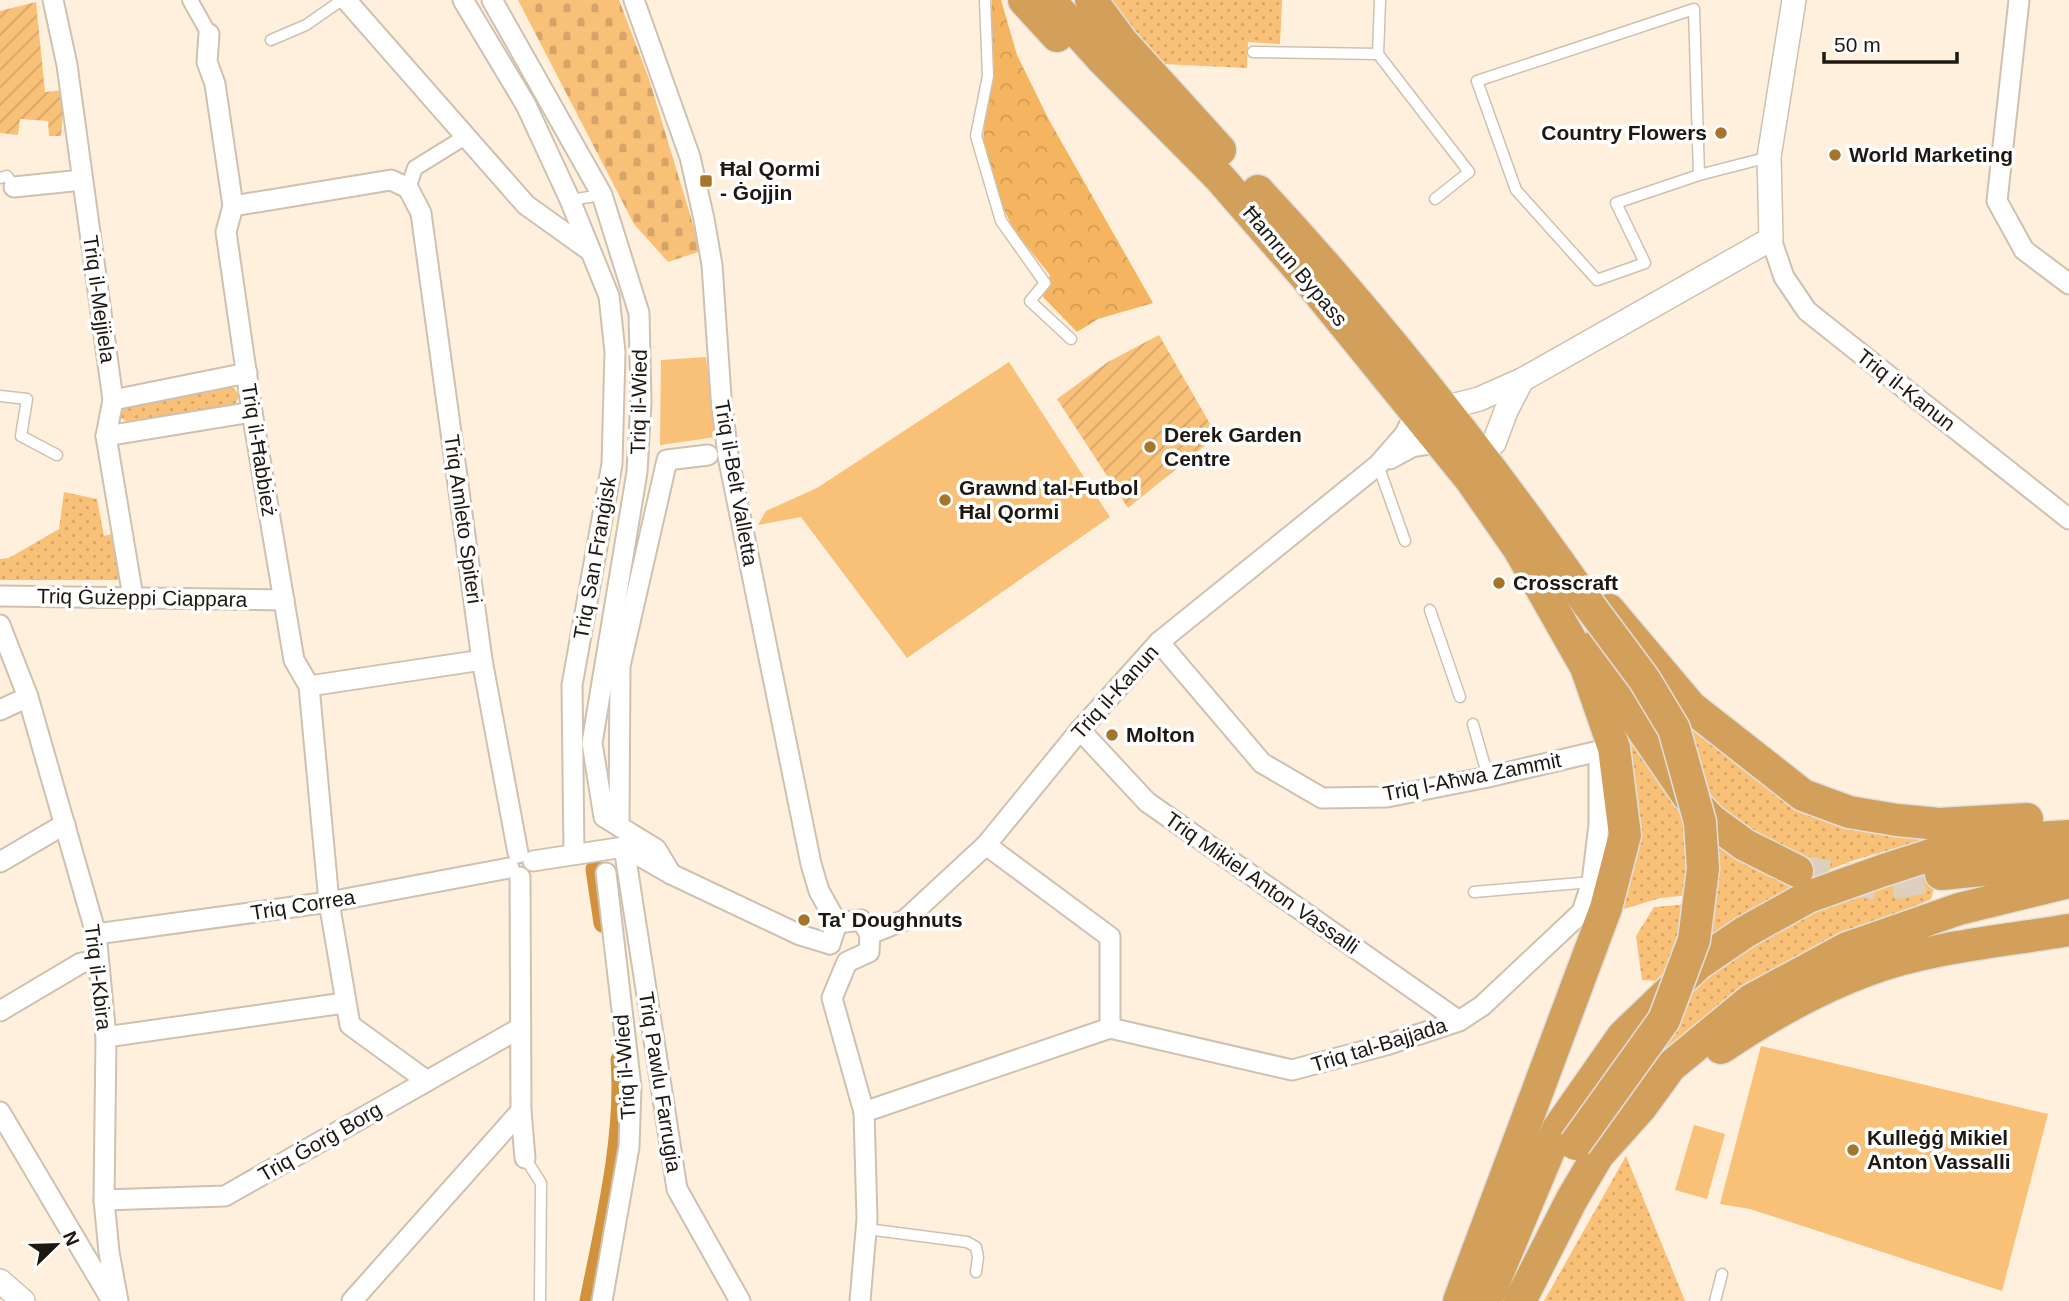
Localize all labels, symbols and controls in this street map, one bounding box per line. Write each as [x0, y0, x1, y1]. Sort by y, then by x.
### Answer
scale bar [1824, 21, 1957, 65]
text: 50 m [1834, 33, 1881, 56]
place label: Country Flowers [1541, 121, 1707, 144]
marker: Country Flowers [1713, 125, 1729, 141]
place label: World Marketing [1849, 143, 2013, 166]
marker: World Marketing [1827, 147, 1843, 163]
place label: Ħal Qormi - Ġojjin [720, 157, 820, 204]
marker: Ħal Qormi - Ġojjin [698, 173, 714, 189]
street label: Ħamrun Bypass [1239, 201, 1352, 330]
street label: Triq il-Mejjiela [79, 234, 120, 365]
street label: Triq il-Kanun [1853, 344, 1960, 435]
street label: Triq il-Wied [626, 349, 651, 455]
street label: Triq il-Ħabbież [238, 382, 281, 518]
street label: Triq il-Belt Valletta [711, 398, 762, 568]
place label: Derek Garden Centre [1164, 423, 1302, 470]
street label: Triq Amleto Spiteri [440, 433, 487, 605]
marker: Derek Garden Centre [1142, 439, 1158, 455]
street label: Triq San Franġisk [569, 474, 620, 641]
place label: Grawnd tal-Futbol Ħal Qormi [959, 476, 1139, 523]
marker: Grawnd tal-Futbol Ħal Qormi [937, 492, 953, 508]
place label: Crosscraft [1513, 571, 1618, 594]
marker: Crosscraft [1491, 575, 1507, 591]
street label: Triq Ġużeppi Ciappara [37, 584, 248, 611]
street label: Triq il-Kanun [1067, 640, 1163, 743]
place label: Molton [1126, 723, 1195, 746]
marker: Molton [1104, 727, 1120, 743]
street label: Triq l-Aħwa Zammit [1381, 748, 1563, 805]
street label: Triq Mikiel Anton Vassalli [1161, 807, 1364, 958]
street label: Triq Correa [249, 885, 357, 924]
place label: Ta' Doughnuts [818, 908, 963, 931]
marker: Ta' Doughnuts [796, 912, 812, 928]
street label: Triq il-Kbira [81, 923, 116, 1032]
street label: Triq Pawlu Farrugia [635, 990, 686, 1174]
street label: Triq tal-Bajjada [1308, 1013, 1450, 1076]
street label: Triq il-Wied [609, 1014, 640, 1120]
street label: Triq Ġorġ Borg [254, 1097, 385, 1186]
place label: Kulleġġ Mikiel Anton Vassalli [1867, 1126, 2011, 1173]
marker: Kulleġġ Mikiel Anton Vassalli [1845, 1142, 1861, 1158]
north arrow [21, 1210, 91, 1280]
text: N [59, 1228, 84, 1249]

